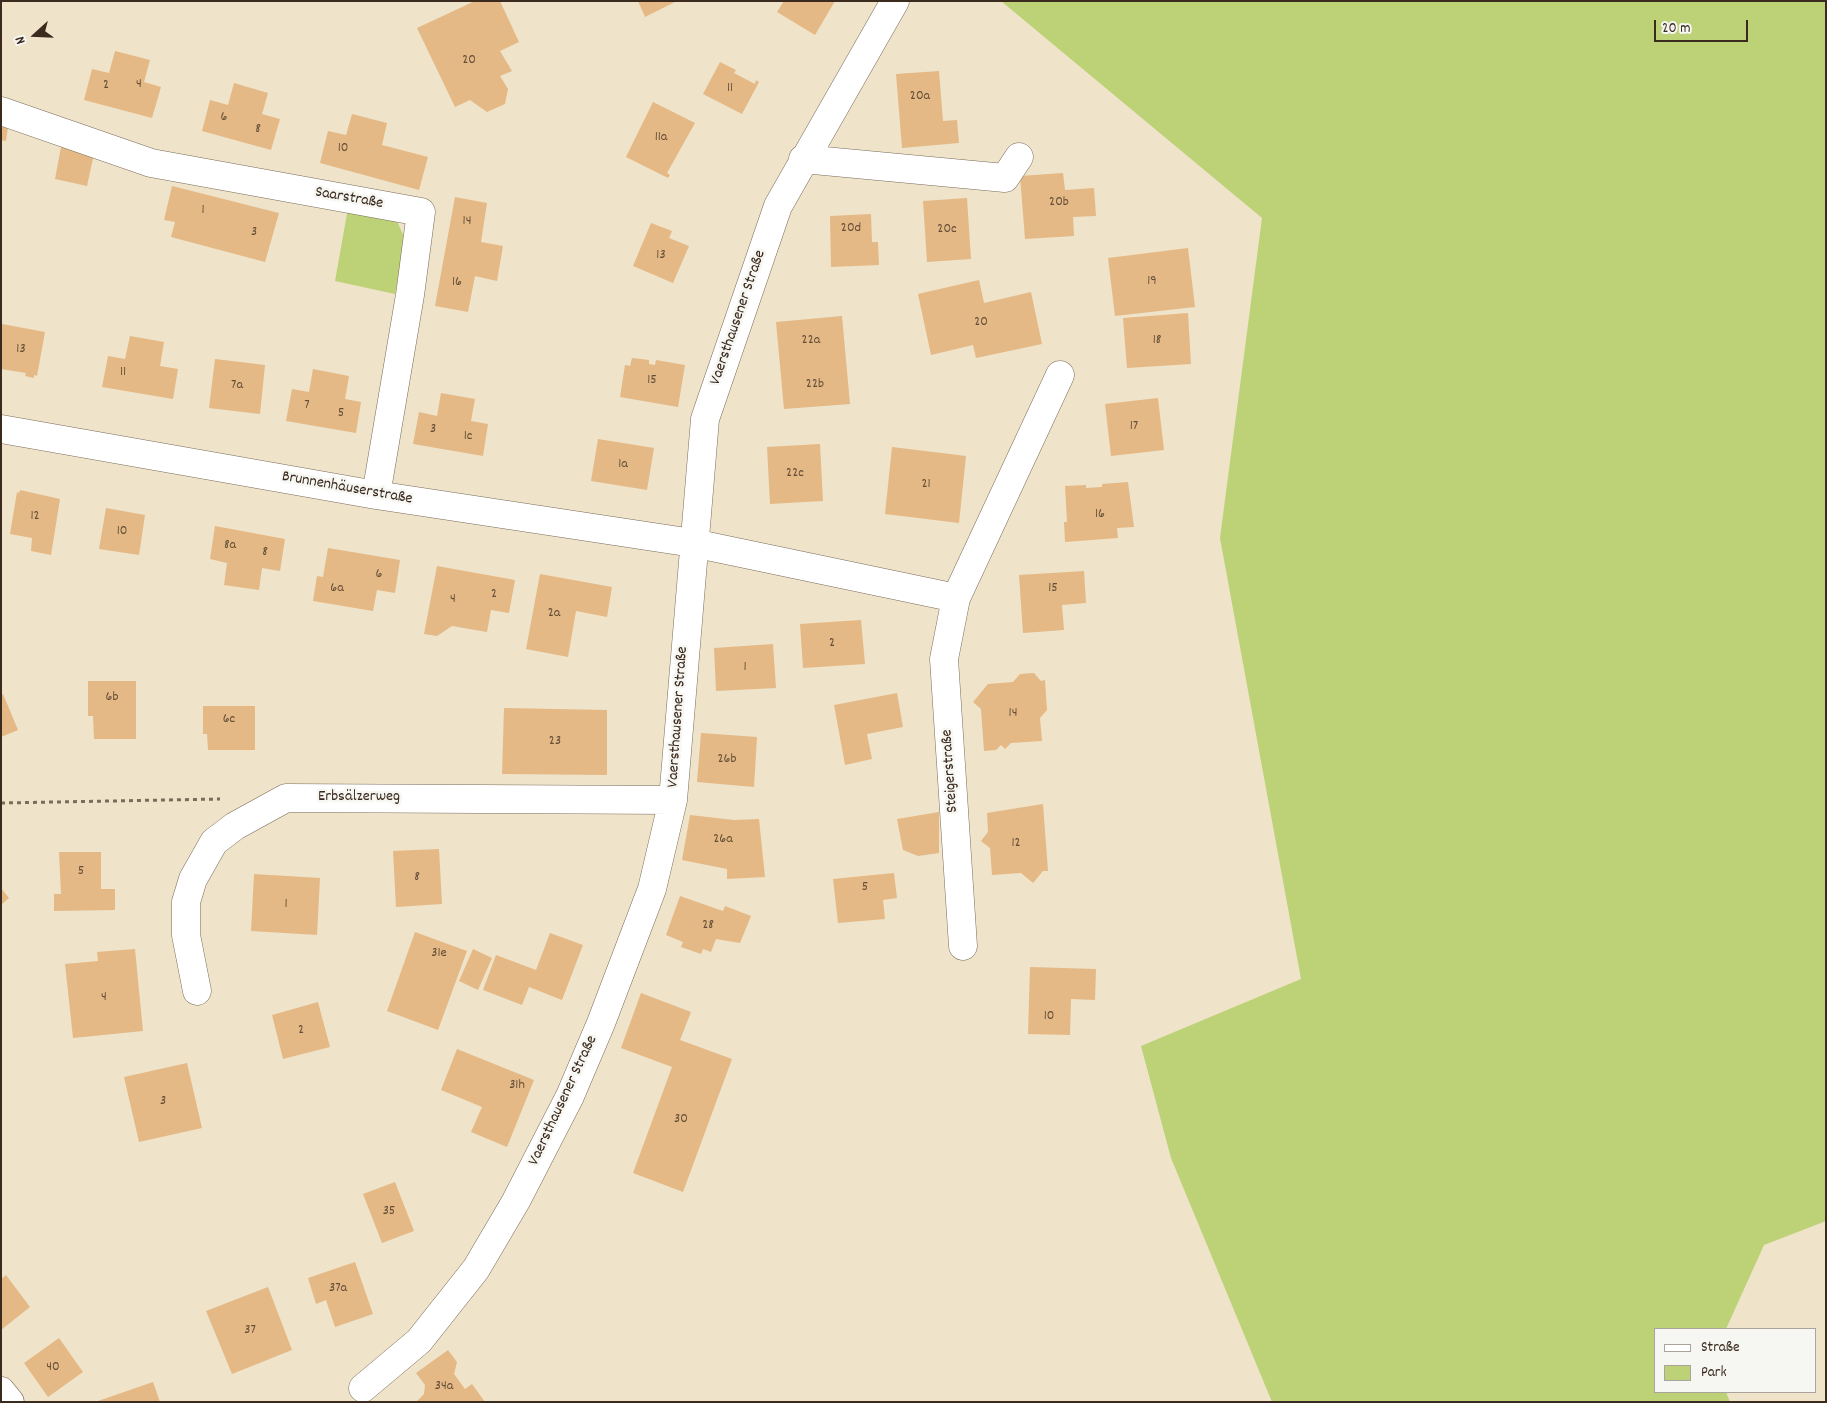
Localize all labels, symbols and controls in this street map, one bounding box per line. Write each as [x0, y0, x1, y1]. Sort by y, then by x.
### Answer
north arrow [10, 10, 60, 60]
scale bar [1657, 10, 1751, 42]
text: 20 m [1662, 18, 1690, 40]
text: N [10, 33, 31, 47]
house number: 20 [462, 53, 476, 69]
house number: 4 [136, 77, 142, 93]
house number: 2 [103, 78, 109, 94]
house number: 11 [727, 81, 733, 97]
house number: 20a [910, 89, 930, 105]
house number: 6 [221, 110, 227, 126]
house number: 8 [255, 122, 261, 138]
house number: 11a [655, 130, 667, 146]
house number: 10 [338, 141, 348, 157]
street label: Saarstraße [313, 184, 385, 214]
house number: 20b [1049, 195, 1069, 211]
house number: 1 [201, 203, 205, 219]
house number: 14 [463, 214, 471, 230]
house number: 20d [841, 221, 861, 237]
house number: 20c [937, 222, 957, 238]
house number: 3 [251, 225, 257, 241]
house number: 13 [656, 248, 666, 264]
street label: Vaersthausener Straße [707, 248, 771, 388]
house number: 19 [1147, 274, 1157, 290]
house number: 16 [452, 275, 462, 291]
house number: 20 [974, 315, 988, 331]
house number: 22a [802, 333, 820, 349]
house number: 18 [1153, 333, 1161, 349]
house number: 13 [16, 342, 26, 358]
house number: 11 [120, 365, 126, 381]
house number: 15 [647, 373, 657, 389]
house number: 22b [806, 377, 824, 393]
house number: 7a [231, 378, 243, 394]
house number: 7 [304, 398, 310, 414]
house number: 5 [338, 406, 344, 422]
house number: 17 [1130, 419, 1138, 435]
house number: 3 [430, 422, 436, 438]
house number: 1c [464, 429, 472, 445]
house number: 1a [618, 457, 628, 473]
house number: 22c [786, 466, 804, 482]
street label: Brunnenhäuserstraße [280, 468, 414, 510]
house number: 21 [921, 477, 931, 493]
house number: 16 [1095, 507, 1105, 523]
house number: 12 [30, 509, 40, 525]
house number: 10 [117, 524, 127, 540]
house number: 8a [224, 538, 236, 554]
house number: 8 [262, 545, 268, 561]
house number: 6 [376, 567, 382, 583]
house number: 6a [330, 581, 344, 597]
house number: 15 [1048, 581, 1058, 597]
house number: 2 [491, 587, 497, 603]
house number: 4 [450, 592, 456, 608]
house number: 2a [548, 606, 560, 622]
house number: 2 [829, 636, 835, 652]
street label: Vaersthausener Straße [664, 646, 694, 788]
house number: 1 [743, 660, 747, 676]
house number: 6b [106, 690, 118, 706]
house number: 14 [1009, 706, 1017, 722]
house number: 6c [223, 712, 235, 728]
street label: Steigerstraße [939, 729, 963, 813]
house number: 23 [549, 734, 561, 750]
house number: 26b [717, 752, 737, 768]
street label: Erbsälzerweg [318, 788, 400, 808]
house number: 26a [713, 832, 733, 848]
house number: 12 [1011, 836, 1021, 852]
house number: 5 [78, 864, 84, 880]
house number: 8 [414, 870, 420, 886]
house number: 5 [862, 880, 868, 896]
house number: 1 [284, 897, 288, 913]
house number: 28 [702, 918, 714, 934]
house number: 31e [431, 946, 447, 962]
house number: 4 [101, 990, 107, 1006]
house number: 10 [1044, 1009, 1054, 1025]
house number: 2 [298, 1023, 304, 1039]
street label: Vaersthausener Straße [525, 1033, 603, 1169]
house number: 31h [509, 1078, 525, 1094]
house number: 3 [160, 1094, 166, 1110]
house number: 30 [674, 1112, 688, 1128]
house number: 35 [383, 1204, 395, 1220]
house number: 37a [329, 1281, 347, 1297]
house number: 37 [244, 1323, 256, 1339]
legend [1654, 1328, 1817, 1393]
text: Straße [1701, 1337, 1739, 1359]
house number: 40 [46, 1360, 60, 1376]
text: Park [1701, 1362, 1727, 1384]
house number: 34a [435, 1379, 453, 1395]

